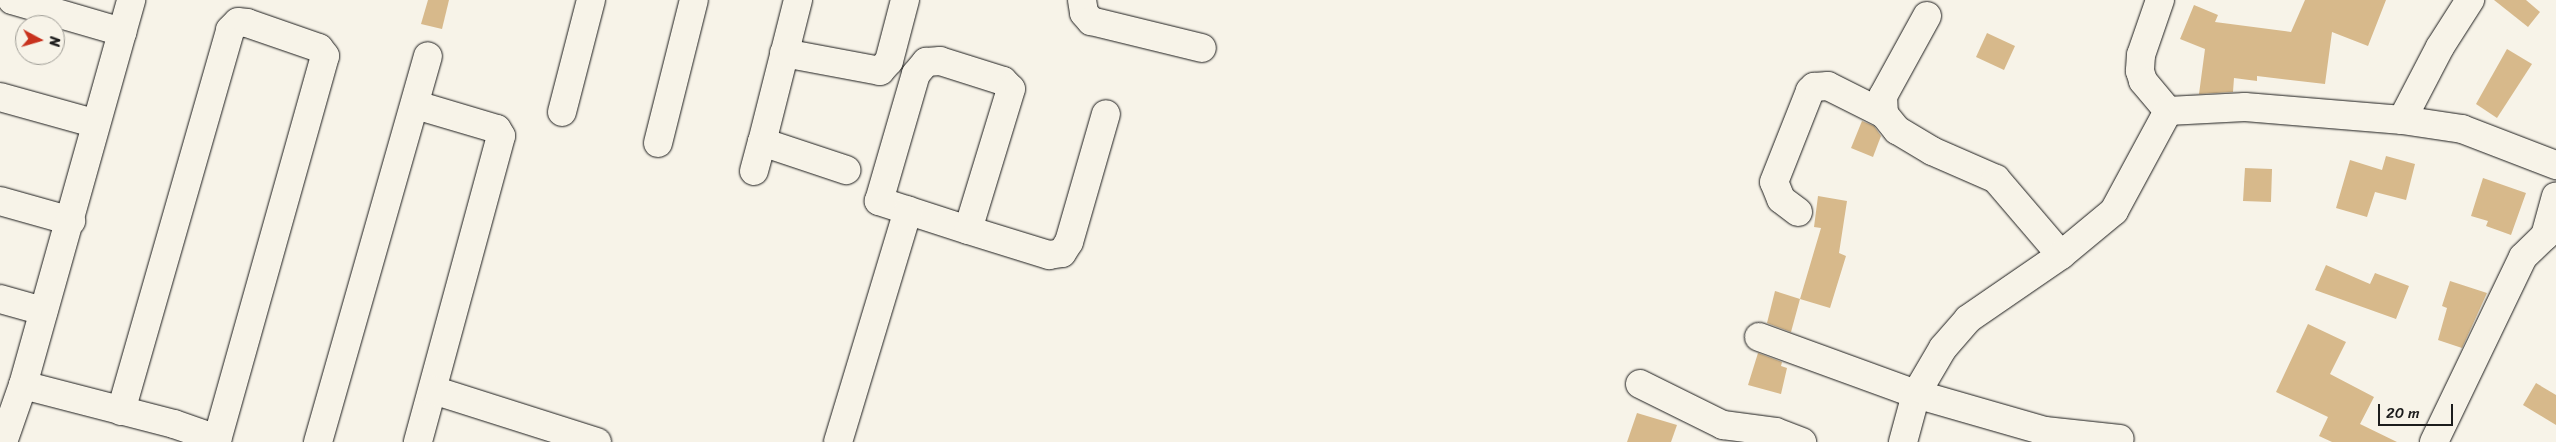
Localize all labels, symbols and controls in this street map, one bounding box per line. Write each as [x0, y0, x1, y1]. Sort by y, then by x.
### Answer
north arrow [15, 15, 65, 65]
text: N [41, 35, 67, 48]
scale bar [2381, 394, 2456, 426]
text: 20 m [2386, 400, 2420, 426]

